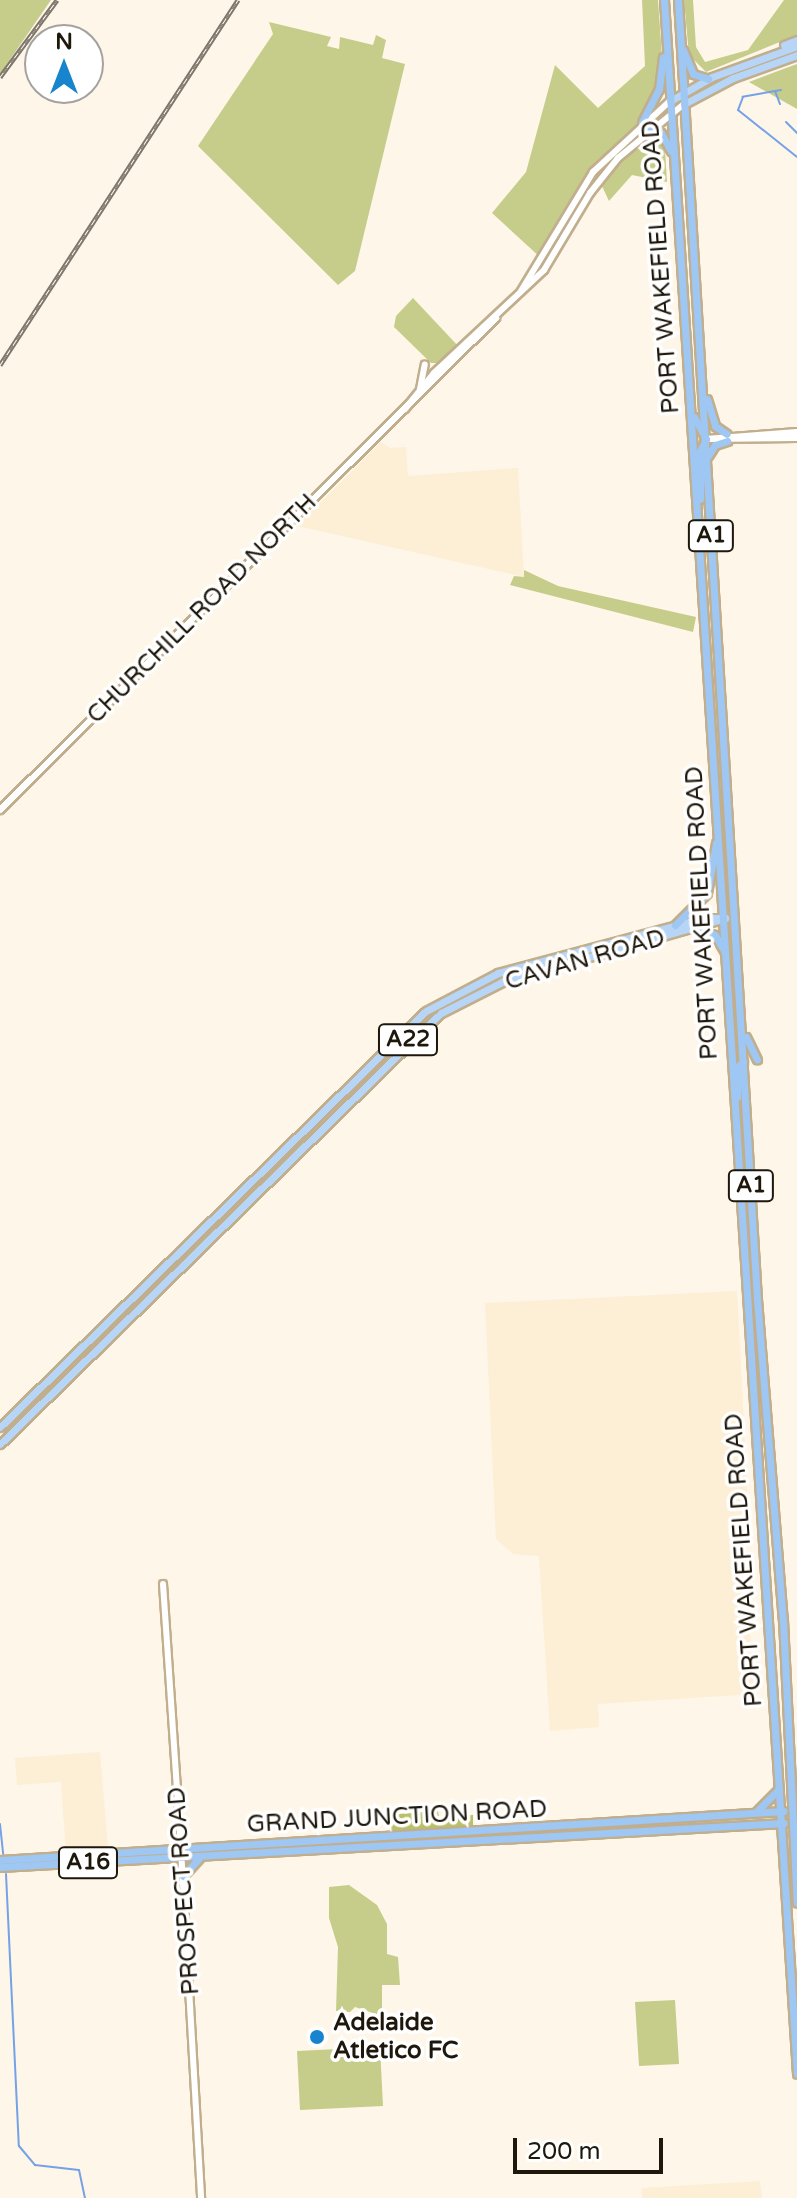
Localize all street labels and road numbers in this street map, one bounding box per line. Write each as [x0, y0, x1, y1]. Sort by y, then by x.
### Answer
street label: PORT WAKEFIELD ROAD [636, 119, 686, 415]
street label: CHURCHILL ROAD NORTH [81, 488, 323, 730]
road number: A1 [687, 518, 735, 554]
street label: PORT WAKEFIELD ROAD [680, 765, 724, 1061]
street label: CAVAN ROAD [502, 923, 668, 997]
road number: A22 [376, 1022, 440, 1058]
road number: A1 [727, 1168, 775, 1204]
street label: PORT WAKEFIELD ROAD [719, 1412, 769, 1708]
street label: PROSPECT ROAD [162, 1786, 206, 1996]
street label: GRAND JUNCTION ROAD [246, 1795, 548, 1839]
road number: A16 [56, 1845, 120, 1881]

